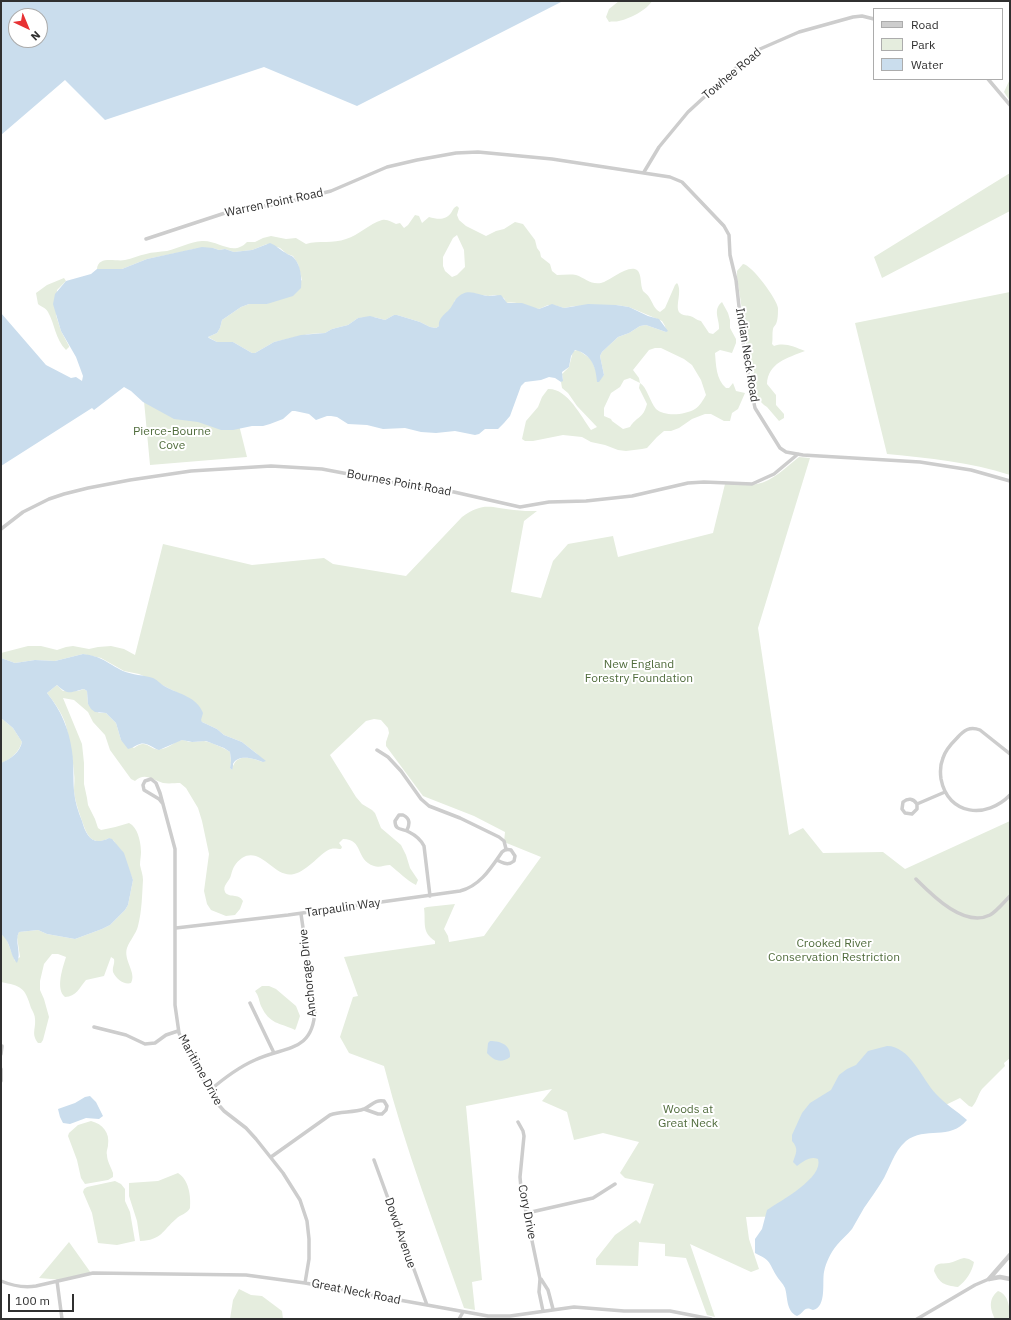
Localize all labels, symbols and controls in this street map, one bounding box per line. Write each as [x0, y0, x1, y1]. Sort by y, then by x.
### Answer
north arrow [8, 8, 48, 48]
legend [873, 8, 1003, 80]
text: Road [911, 17, 939, 32]
text: N [28, 28, 43, 44]
text: Park [911, 37, 935, 52]
street label: Towhee Road [700, 45, 764, 103]
text: Water [911, 57, 943, 72]
street label: Warren Point Road [224, 186, 324, 220]
street label: Indian Neck Road [732, 307, 762, 403]
park label: Pierce-Bourne Cove [133, 425, 211, 453]
street label: Bournes Point Road [346, 467, 452, 499]
park label: New England Forestry Foundation [585, 658, 693, 686]
street label: Tarpaulin Way [304, 896, 382, 920]
street label: Anchorage Drive [296, 928, 320, 1018]
park label: Crooked River Conservation Restriction [768, 937, 900, 965]
street label: Maritime Drive [175, 1032, 225, 1108]
park label: Woods at Great Neck [658, 1103, 718, 1131]
street label: Cory Drive [515, 1183, 539, 1241]
street label: Dowd Avenue [381, 1196, 419, 1270]
street label: Great Neck Road [310, 1276, 402, 1308]
scale bar [10, 1286, 76, 1312]
text: 100 m [15, 1293, 50, 1308]

